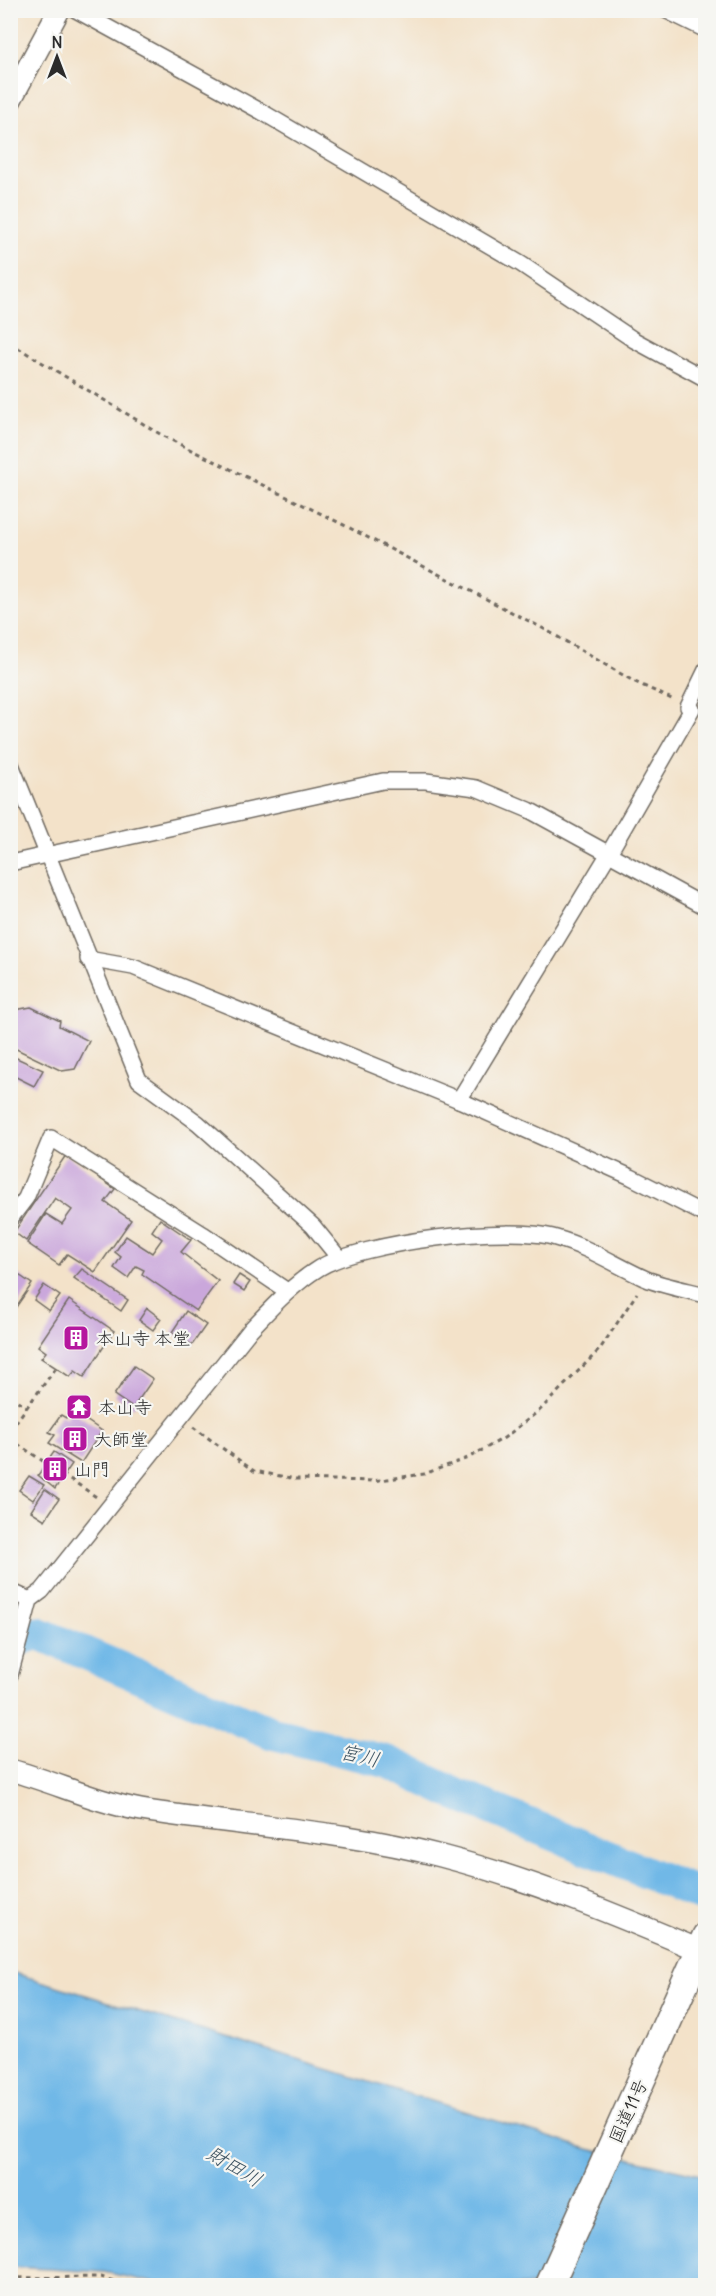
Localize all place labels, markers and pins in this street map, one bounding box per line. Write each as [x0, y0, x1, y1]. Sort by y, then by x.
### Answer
building icon: 本山寺 本堂 [61, 1323, 91, 1353]
place label: 本山寺 本堂 [96, 1327, 190, 1350]
temple icon: 本山寺 [64, 1392, 94, 1422]
place label: 本山寺 [98, 1396, 152, 1419]
building icon: 大師堂 [60, 1424, 90, 1454]
place label: 大師堂 [94, 1428, 148, 1451]
building icon: 山門 [40, 1454, 70, 1484]
place label: 山門 [74, 1458, 110, 1481]

